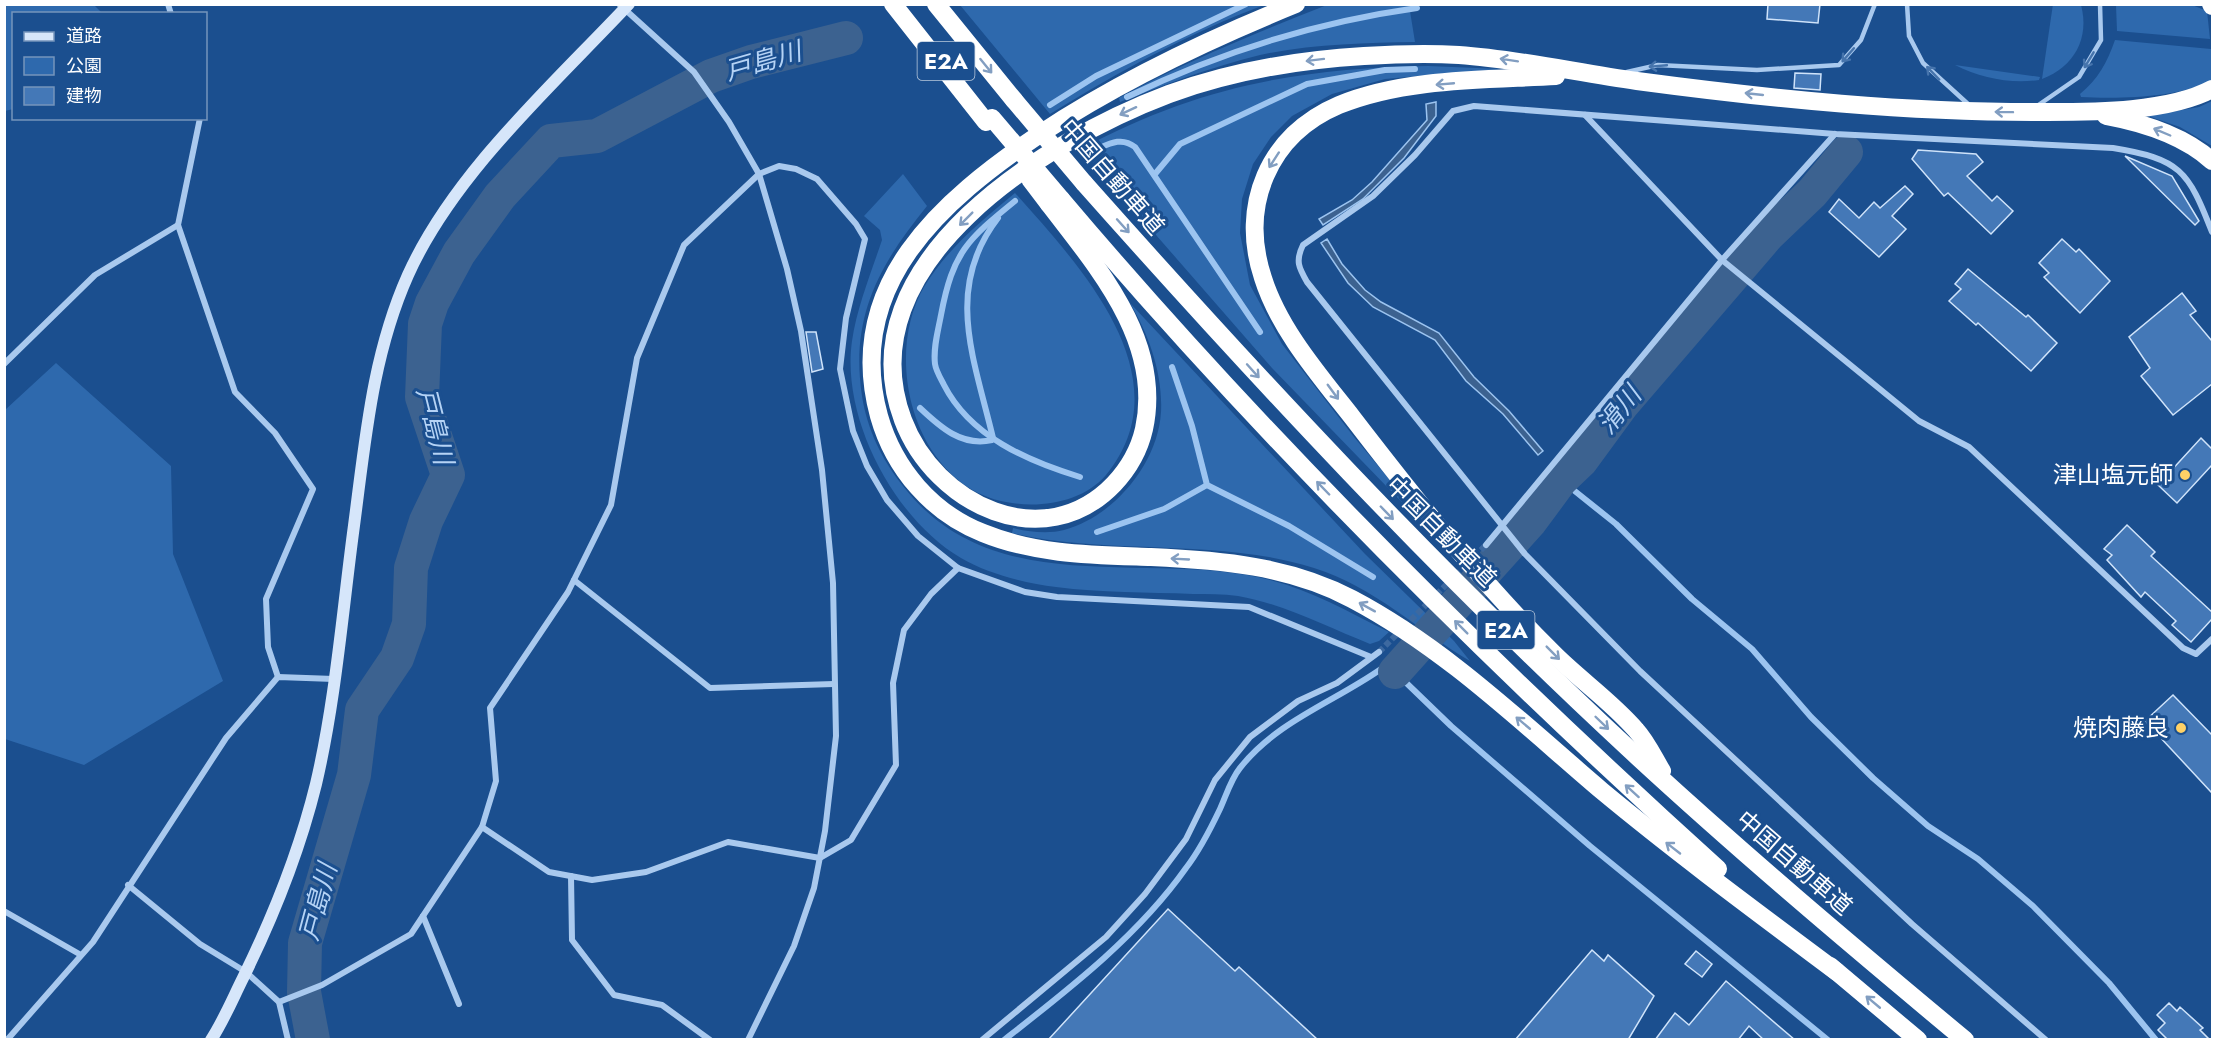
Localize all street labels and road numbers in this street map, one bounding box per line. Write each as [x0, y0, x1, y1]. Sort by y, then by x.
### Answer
road number: E2A [918, 42, 974, 80]
street label: 中国自動車道 [1052, 111, 1173, 242]
street label: 中国自動車道 [1378, 468, 1505, 595]
road number: E2A [1478, 611, 1534, 649]
street label: 中国自動車道 [1729, 802, 1860, 923]

